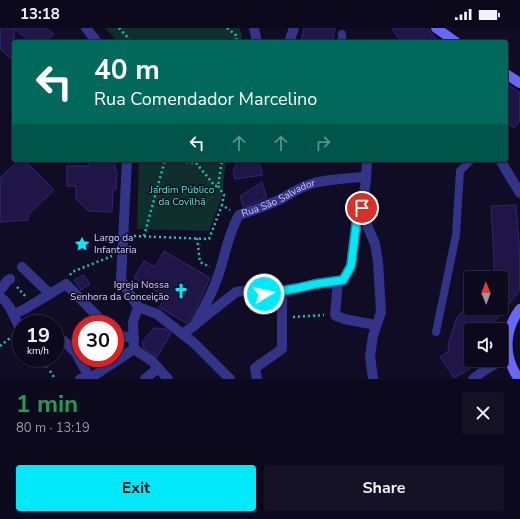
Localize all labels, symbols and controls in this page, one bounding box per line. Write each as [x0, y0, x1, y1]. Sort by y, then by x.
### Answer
text: 13:18 [20, 4, 60, 24]
text: 40 m [94, 51, 160, 89]
icon: left [28, 56, 80, 108]
text: Rua Comendador Marcelino [94, 87, 317, 111]
icon: left [186, 132, 208, 154]
icon: ahead [228, 132, 250, 154]
icon: ahead [270, 132, 292, 154]
icon: right [312, 132, 334, 154]
street label: Rua São Salvador [240, 176, 317, 221]
park label: Jardim Público da Covilhã [149, 183, 215, 209]
pin [345, 191, 379, 225]
icon: arrive [351, 197, 373, 219]
place label: Largo da Infantaria [94, 231, 137, 257]
place icon: Largo da Infantaria [73, 235, 91, 253]
north arrow [464, 271, 508, 315]
map controls [464, 271, 508, 367]
position arrow [243, 273, 285, 315]
place label: Igreja Nossa Senhora da Conceição [70, 278, 169, 304]
church icon: Igreja Nossa Senhora da Conceição [172, 282, 190, 300]
speed limit sign: 30 [72, 315, 124, 367]
text: 19 [26, 322, 50, 349]
button: sound [464, 323, 508, 367]
text: km/h [27, 344, 49, 358]
text: 1 min [16, 388, 78, 420]
button: close [462, 392, 504, 434]
text: 80 m · 13:19 [16, 419, 90, 437]
button: Exit [16, 465, 256, 511]
button: Share [264, 465, 504, 511]

